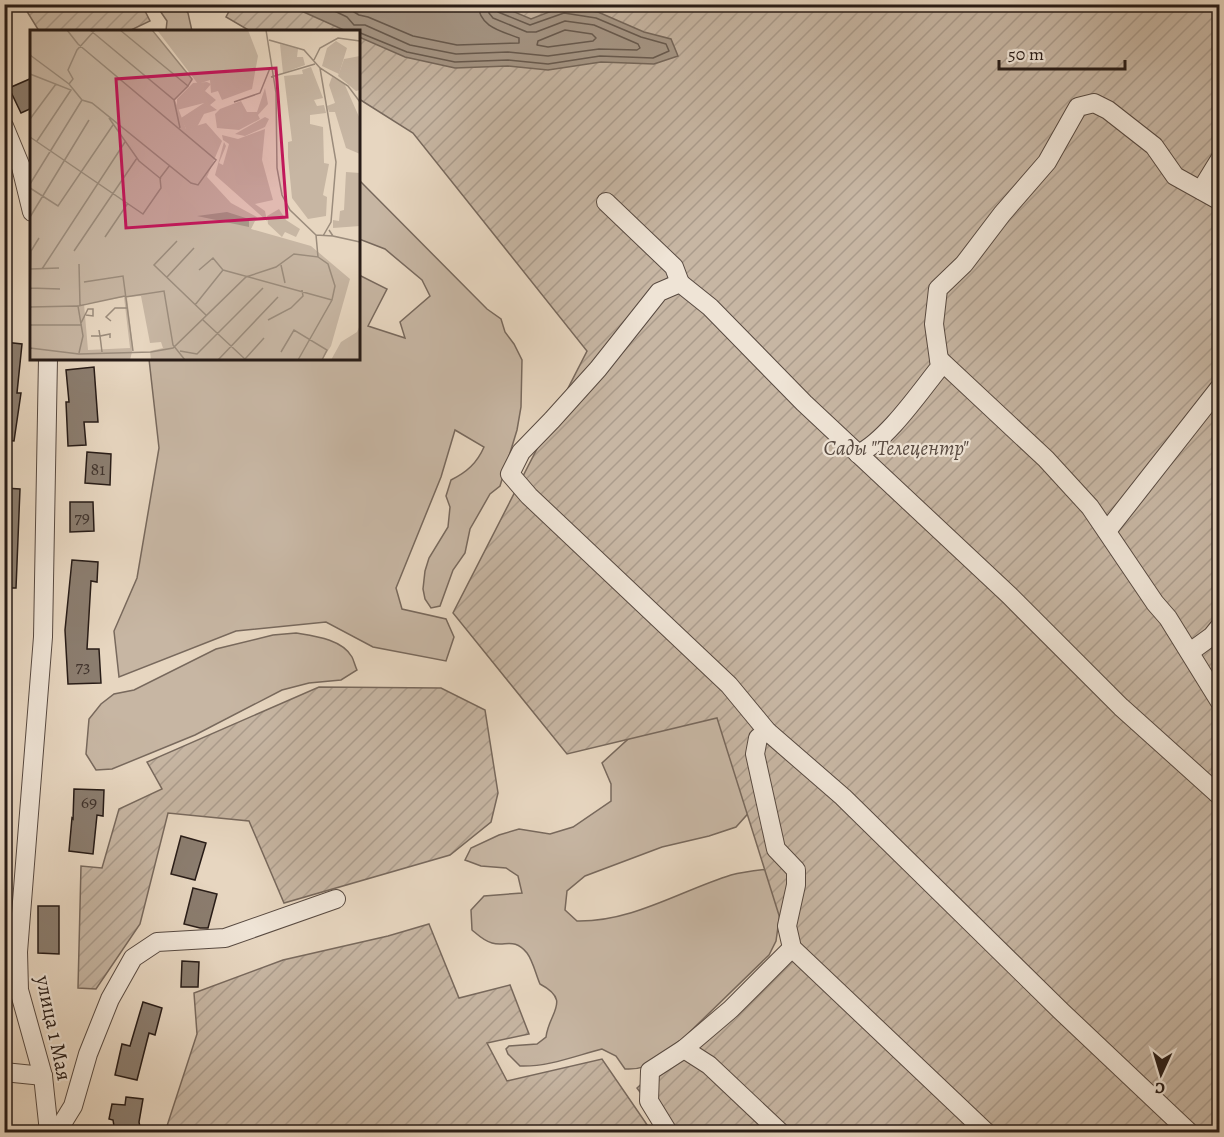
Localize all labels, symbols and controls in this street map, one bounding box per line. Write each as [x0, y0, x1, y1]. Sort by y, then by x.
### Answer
inset map [30, 30, 360, 360]
scale bar [999, 33, 1125, 71]
text: 50 m [1008, 42, 1044, 66]
park label: Сады "Телецентр" [823, 434, 969, 462]
house number: 81 [91, 457, 105, 481]
house number: 79 [74, 505, 90, 529]
house number: 73 [75, 654, 91, 678]
house number: 69 [81, 790, 97, 814]
street label: улица 1 Мая [29, 972, 79, 1083]
north arrow [1131, 1044, 1191, 1104]
text: С [1154, 1077, 1166, 1099]

